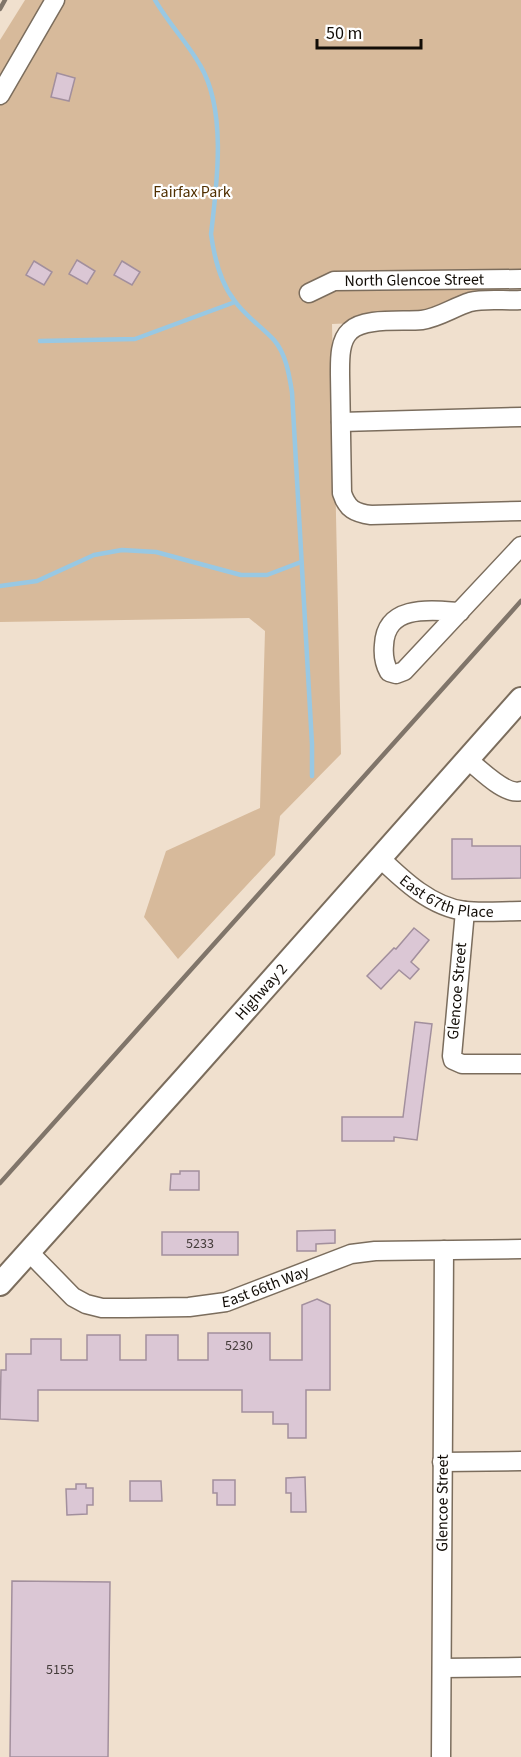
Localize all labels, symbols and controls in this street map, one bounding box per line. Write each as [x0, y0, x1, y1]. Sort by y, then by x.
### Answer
scale bar [317, 12, 420, 50]
text: 50 m [326, 21, 362, 46]
park label: Fairfax Park [153, 181, 231, 203]
street label: North Glencoe Street [344, 268, 485, 292]
street label: East 67th Place [395, 870, 494, 923]
street label: Glencoe Street [442, 941, 472, 1041]
street label: Highway 2 [230, 959, 293, 1025]
house number: 5233 [186, 1234, 214, 1254]
street label: East 66th Way [220, 1260, 313, 1313]
house number: 5230 [225, 1336, 253, 1356]
street label: Glencoe Street [431, 1454, 454, 1552]
house number: 5155 [46, 1660, 74, 1680]

